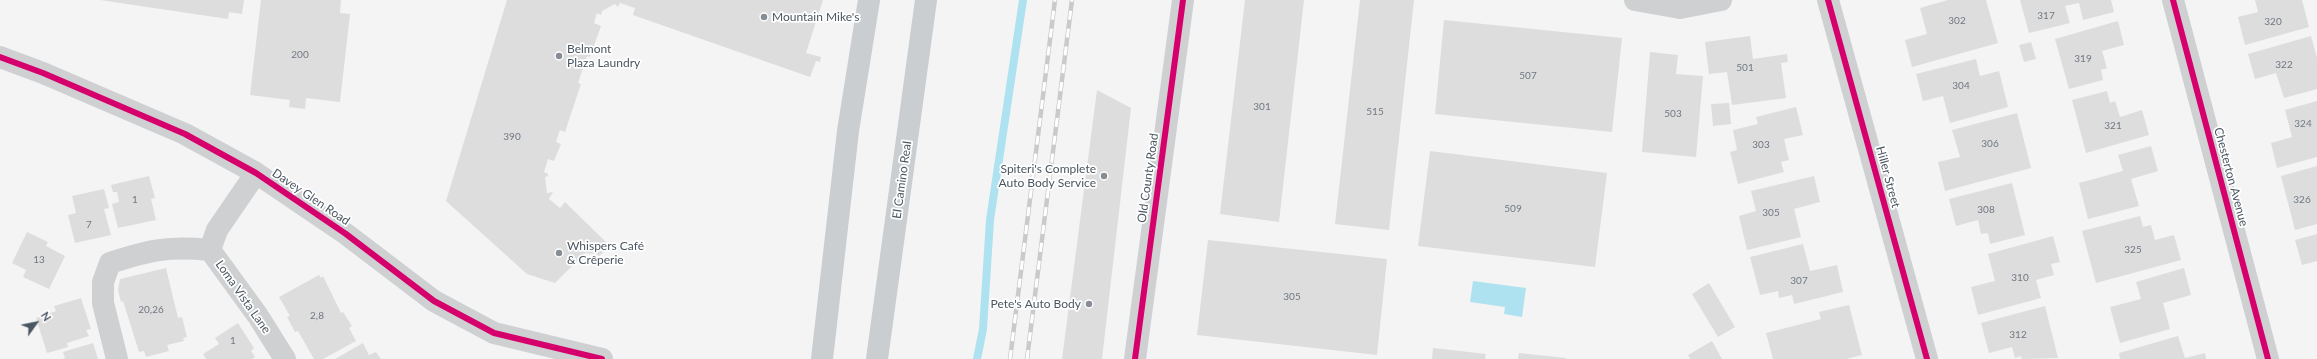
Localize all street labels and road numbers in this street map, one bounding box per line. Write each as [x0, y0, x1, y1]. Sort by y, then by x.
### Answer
street label: Chesterton Avenue [2211, 126, 2251, 228]
street label: Old County Road [1135, 132, 1161, 224]
street label: El Camino Real [889, 140, 915, 220]
street label: Hiller Street [1873, 145, 1903, 209]
street label: Davey Glen Road [269, 166, 353, 228]
street label: Loma Vista Lane [212, 258, 274, 336]

